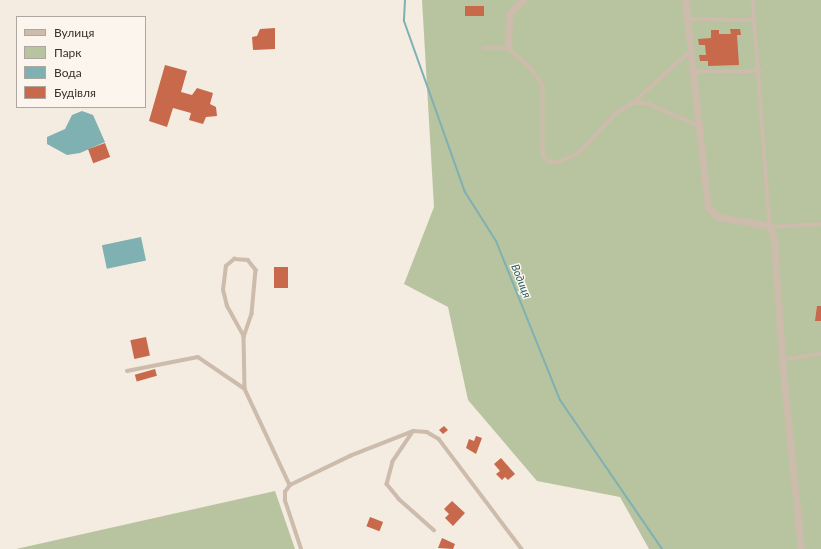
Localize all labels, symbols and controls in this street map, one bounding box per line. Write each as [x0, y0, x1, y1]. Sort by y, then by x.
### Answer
legend [16, 16, 146, 108]
text: Вулиця [54, 25, 94, 40]
text: Парк [54, 45, 82, 60]
text: Вода [54, 65, 82, 80]
text: Будівля [54, 85, 96, 100]
water label: Водиця [508, 262, 534, 300]

